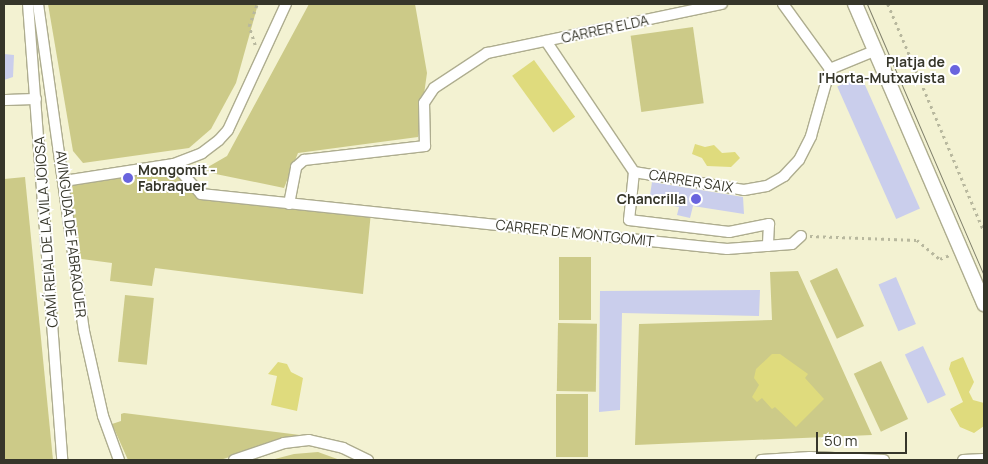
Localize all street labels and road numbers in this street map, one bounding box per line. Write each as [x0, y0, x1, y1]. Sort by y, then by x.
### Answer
street label: CARRER ELDA [560, 12, 650, 46]
street label: CAMÍ REIAL DE LA VILA JOIOSA [31, 135, 61, 329]
street label: AVINGUDA DE FABRAQUER [52, 149, 90, 319]
street label: CARRER SAIX [648, 166, 734, 196]
street label: CARRER DE MONTGOMIT [495, 216, 655, 250]

